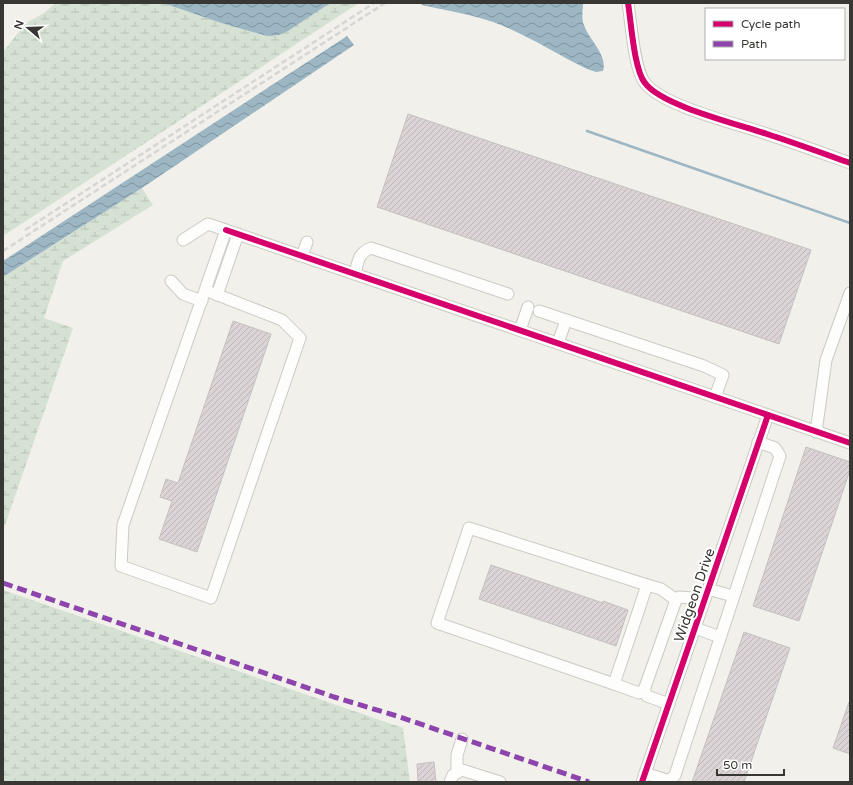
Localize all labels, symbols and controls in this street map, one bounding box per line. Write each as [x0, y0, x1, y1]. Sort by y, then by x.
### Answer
north arrow [8, 8, 48, 48]
legend [705, 8, 845, 60]
text: Cycle path [741, 17, 800, 31]
text: N [11, 19, 27, 31]
text: Path [741, 37, 767, 51]
street label: Widgeon Drive [670, 546, 719, 644]
scale bar [717, 751, 784, 777]
text: 50 m [723, 758, 752, 772]

